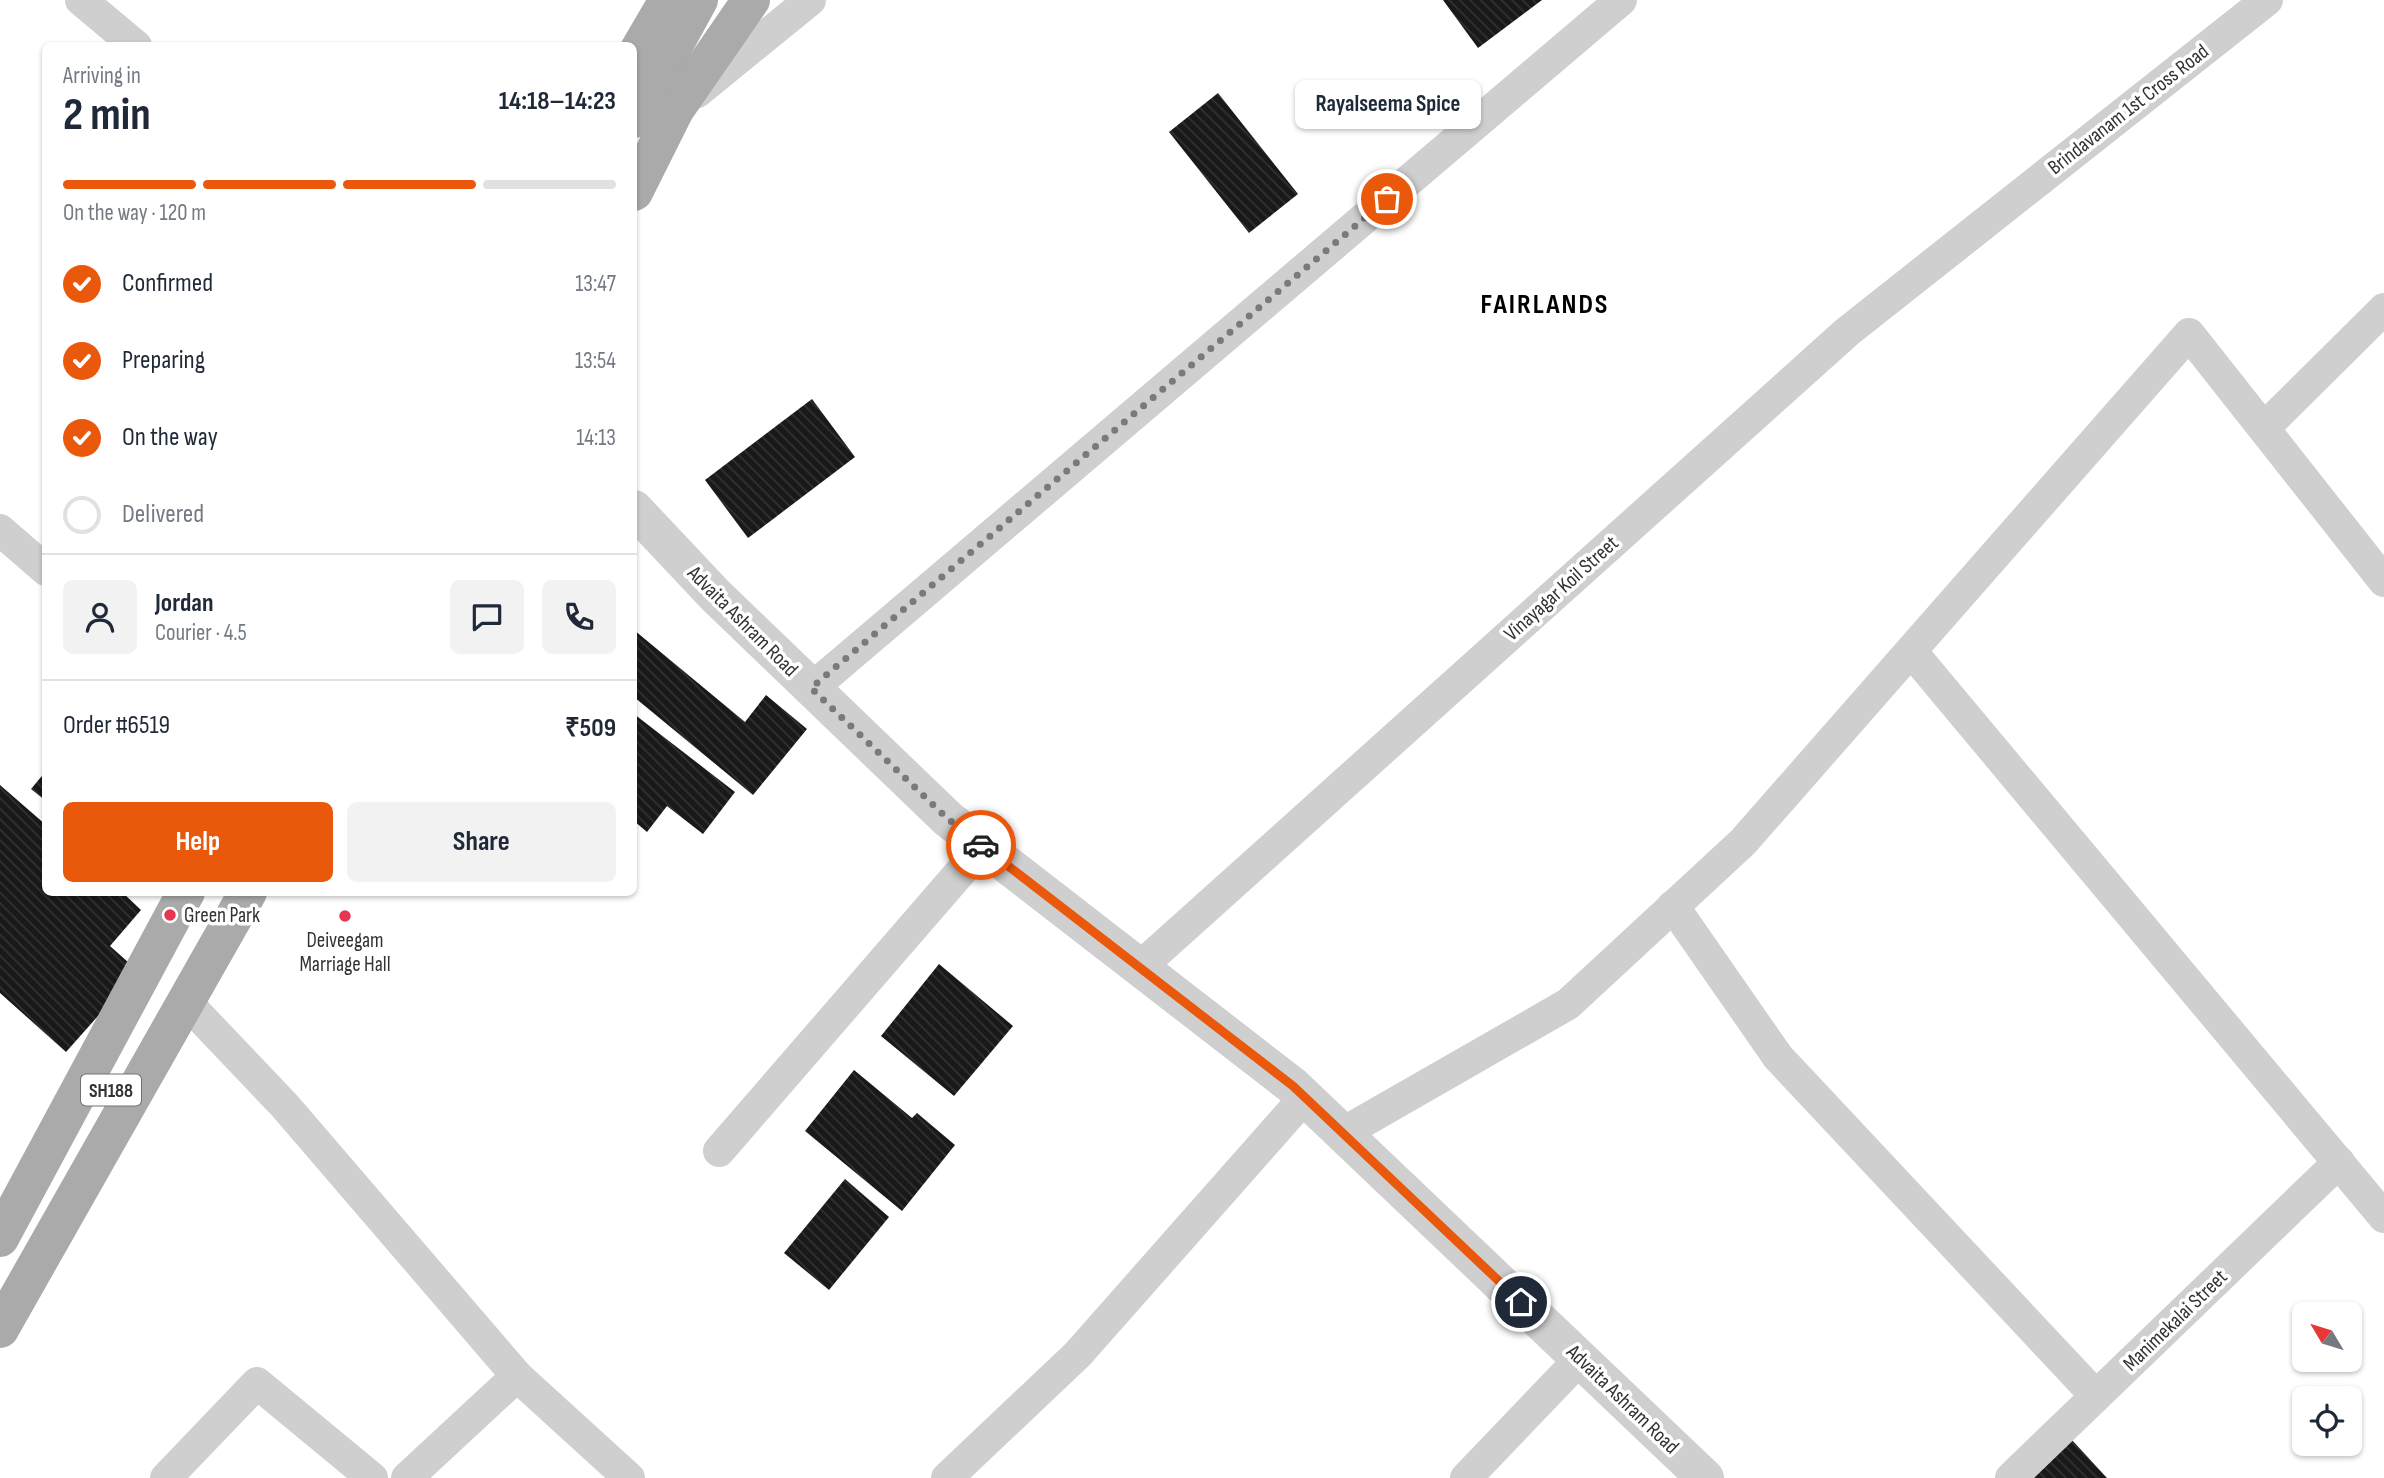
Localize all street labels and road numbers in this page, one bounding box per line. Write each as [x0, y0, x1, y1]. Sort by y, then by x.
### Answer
street label: Brindavanam 1st Cross Road [2043, 39, 2214, 180]
street label: Vinayagar Koil Street [1499, 531, 1624, 646]
street label: Advaita Ashram Road [681, 560, 803, 682]
road number: SH188 [81, 1074, 141, 1106]
street label: Manimekalai Street [2118, 1264, 2233, 1376]
street label: Advaita Ashram Road [1561, 1339, 1684, 1459]

